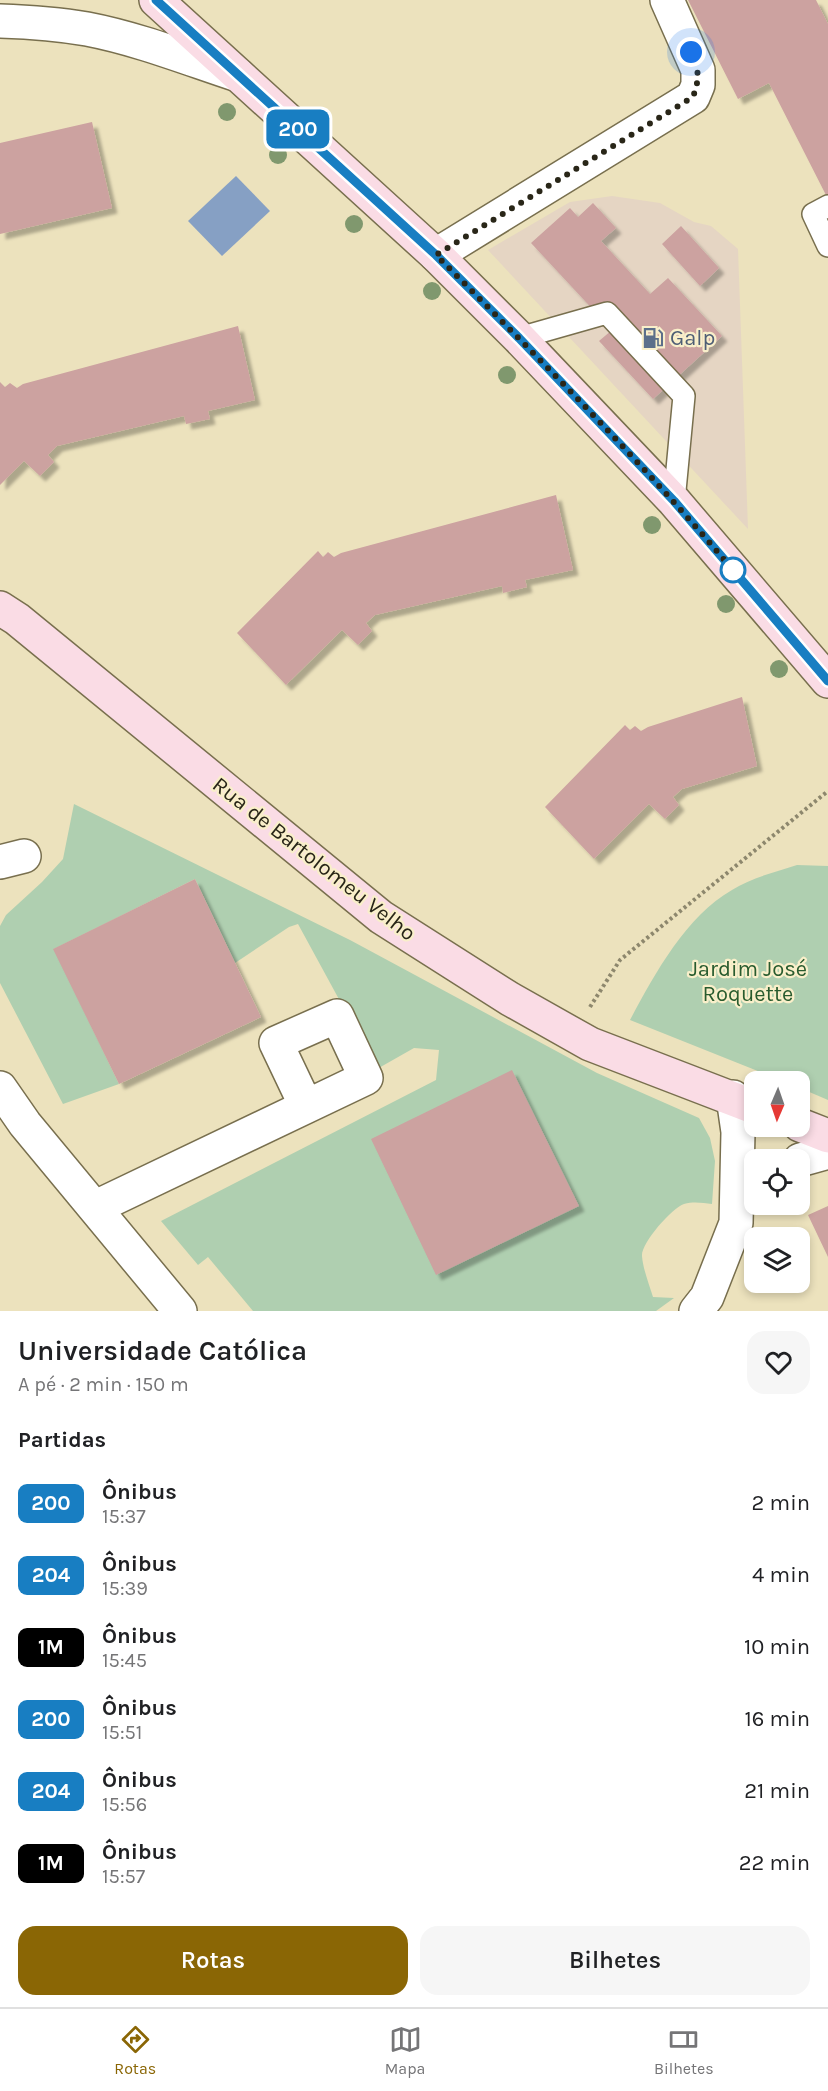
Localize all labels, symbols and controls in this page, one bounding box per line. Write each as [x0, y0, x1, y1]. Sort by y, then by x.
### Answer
your location [676, 37, 706, 67]
line badge: 200 [264, 110, 332, 148]
text: 200 [278, 117, 318, 141]
place label: Galp [670, 325, 715, 351]
fuel station icon: Galp [641, 326, 665, 350]
unlabelled marker [720, 557, 746, 583]
street label: Rua de Bartolomeu Velho [207, 772, 421, 946]
park label: Jardim José Roquette [689, 956, 807, 1007]
north arrow [744, 1071, 810, 1137]
map controls [744, 1071, 810, 1293]
button: locate [744, 1149, 810, 1215]
button: layers [744, 1227, 810, 1293]
button: heart [747, 1331, 810, 1394]
text: Universidade Católica [18, 1334, 307, 1367]
text: A pé · 2 min · 150 m [18, 1373, 189, 1396]
text: Partidas [18, 1427, 106, 1453]
text: Ônibus [102, 1479, 177, 1505]
text: 2 min [752, 1490, 810, 1516]
text: 200 [31, 1491, 71, 1515]
text: 15:37 [102, 1505, 146, 1528]
text: Ônibus [102, 1551, 177, 1577]
text: 4 min [752, 1562, 810, 1588]
text: 204 [32, 1563, 70, 1587]
text: 15:39 [102, 1577, 148, 1600]
text: Ônibus [102, 1623, 177, 1649]
text: 10 min [744, 1634, 810, 1660]
text: 1M [38, 1635, 64, 1659]
text: 15:45 [102, 1649, 147, 1672]
text: Ônibus [102, 1695, 177, 1721]
text: 16 min [744, 1706, 810, 1732]
text: 200 [31, 1707, 71, 1731]
text: 15:51 [102, 1721, 142, 1744]
text: Ônibus [102, 1767, 177, 1793]
text: 21 min [744, 1778, 810, 1804]
text: 204 [32, 1779, 70, 1803]
text: 15:56 [102, 1793, 147, 1816]
text: Ônibus [102, 1839, 177, 1865]
text: 22 min [739, 1850, 810, 1876]
text: 1M [38, 1851, 64, 1875]
text: 15:57 [102, 1865, 145, 1888]
button: Rotas [18, 1926, 408, 1995]
button: Bilhetes [420, 1926, 810, 1995]
tab: Rotas [114, 2023, 156, 2078]
tab: Mapa [385, 2023, 425, 2078]
tab: Bilhetes [654, 2023, 714, 2078]

